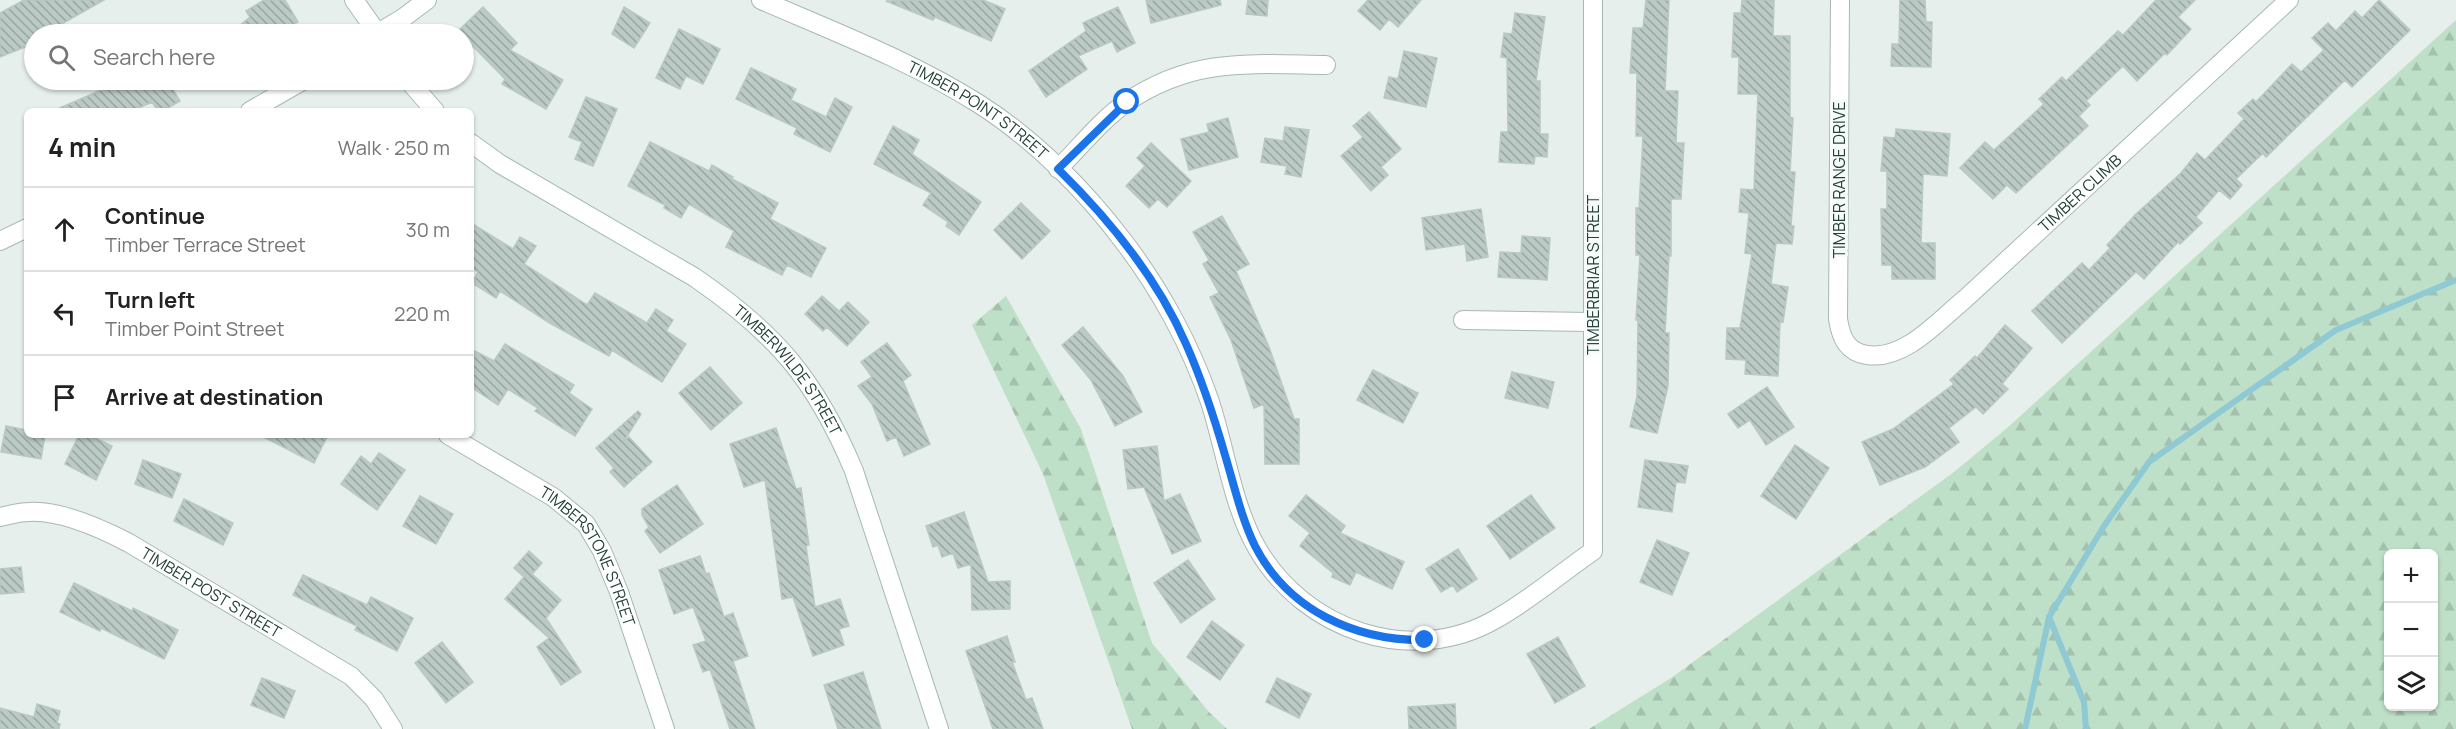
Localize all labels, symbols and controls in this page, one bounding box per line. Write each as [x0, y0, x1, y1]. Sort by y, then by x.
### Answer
search box [24, 24, 474, 90]
icon: search [45, 41, 78, 74]
text: Search here [93, 42, 215, 72]
street label: TIMBER POINT STREET [904, 55, 1053, 164]
route start [1113, 88, 1139, 114]
street label: TIMBER RANGE DRIVE [1828, 101, 1850, 259]
text: 4 min [48, 129, 116, 165]
text: Walk · 250 m [338, 134, 450, 161]
street label: TIMBER CLIMB [2034, 149, 2126, 237]
street label: TIMBERBRIAR STREET [1582, 195, 1604, 355]
text: Continue [105, 201, 205, 231]
icon: ahead [48, 213, 81, 246]
text: 30 m [406, 216, 450, 243]
text: Timber Terrace Street [105, 231, 306, 258]
text: Turn left [105, 285, 195, 315]
icon: left [48, 297, 81, 330]
street label: TIMBERWILDE STREET [729, 299, 847, 439]
text: 220 m [394, 300, 450, 327]
text: Timber Point Street [105, 315, 284, 342]
icon: arrive [48, 381, 81, 414]
text: Arrive at destination [105, 382, 323, 412]
street label: TIMBERSTONE STREET [536, 481, 641, 629]
street label: TIMBER POST STREET [137, 542, 286, 643]
map controls [2384, 549, 2438, 711]
button: + [2384, 549, 2438, 603]
button: − [2384, 603, 2438, 657]
route end [1411, 626, 1437, 652]
button: layers [2384, 657, 2438, 711]

